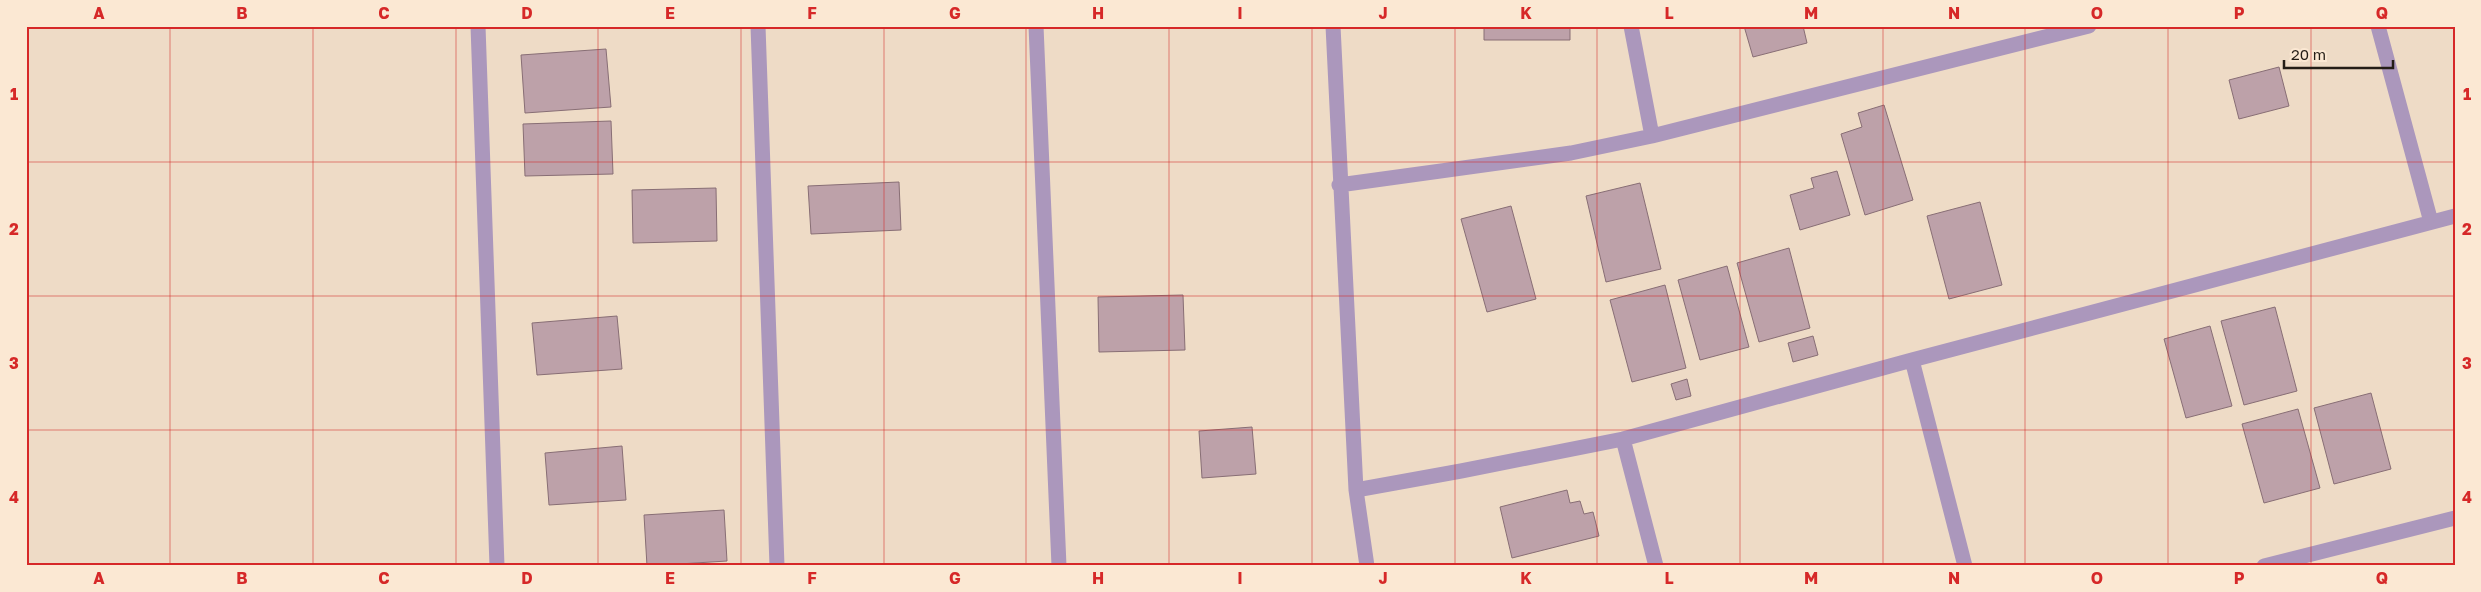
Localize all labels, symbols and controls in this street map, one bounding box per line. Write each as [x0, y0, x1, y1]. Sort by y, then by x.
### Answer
text: A [93, 3, 105, 23]
text: B [236, 3, 248, 23]
text: C [378, 3, 390, 23]
text: D [521, 3, 533, 23]
text: E [665, 3, 675, 23]
text: F [807, 3, 817, 23]
text: G [949, 3, 961, 23]
text: H [1092, 3, 1104, 23]
text: I [1237, 3, 1243, 23]
text: J [1378, 3, 1388, 23]
text: K [1520, 3, 1532, 23]
text: L [1664, 3, 1674, 23]
text: M [1804, 3, 1818, 23]
text: N [1948, 3, 1960, 23]
text: O [2091, 3, 2103, 23]
text: P [2234, 3, 2245, 23]
text: Q [2376, 3, 2388, 23]
scale bar [2284, 38, 2392, 70]
text: 20 m [2291, 45, 2326, 63]
text: 1 [10, 84, 18, 104]
text: 1 [2463, 84, 2471, 104]
text: 2 [9, 219, 19, 239]
text: 2 [2462, 219, 2472, 239]
text: 3 [9, 353, 19, 373]
text: 3 [2462, 353, 2472, 373]
text: 4 [9, 487, 19, 507]
text: 4 [2462, 487, 2472, 507]
text: A [93, 568, 105, 588]
text: B [236, 568, 248, 588]
text: C [378, 568, 390, 588]
text: D [521, 568, 533, 588]
text: E [665, 568, 675, 588]
text: F [807, 568, 817, 588]
text: G [949, 568, 961, 588]
text: H [1092, 568, 1104, 588]
text: I [1237, 568, 1243, 588]
text: J [1378, 568, 1388, 588]
text: K [1520, 568, 1532, 588]
text: L [1664, 568, 1674, 588]
text: M [1804, 568, 1818, 588]
text: N [1948, 568, 1960, 588]
text: O [2091, 568, 2103, 588]
text: P [2234, 568, 2245, 588]
text: Q [2376, 568, 2388, 588]

